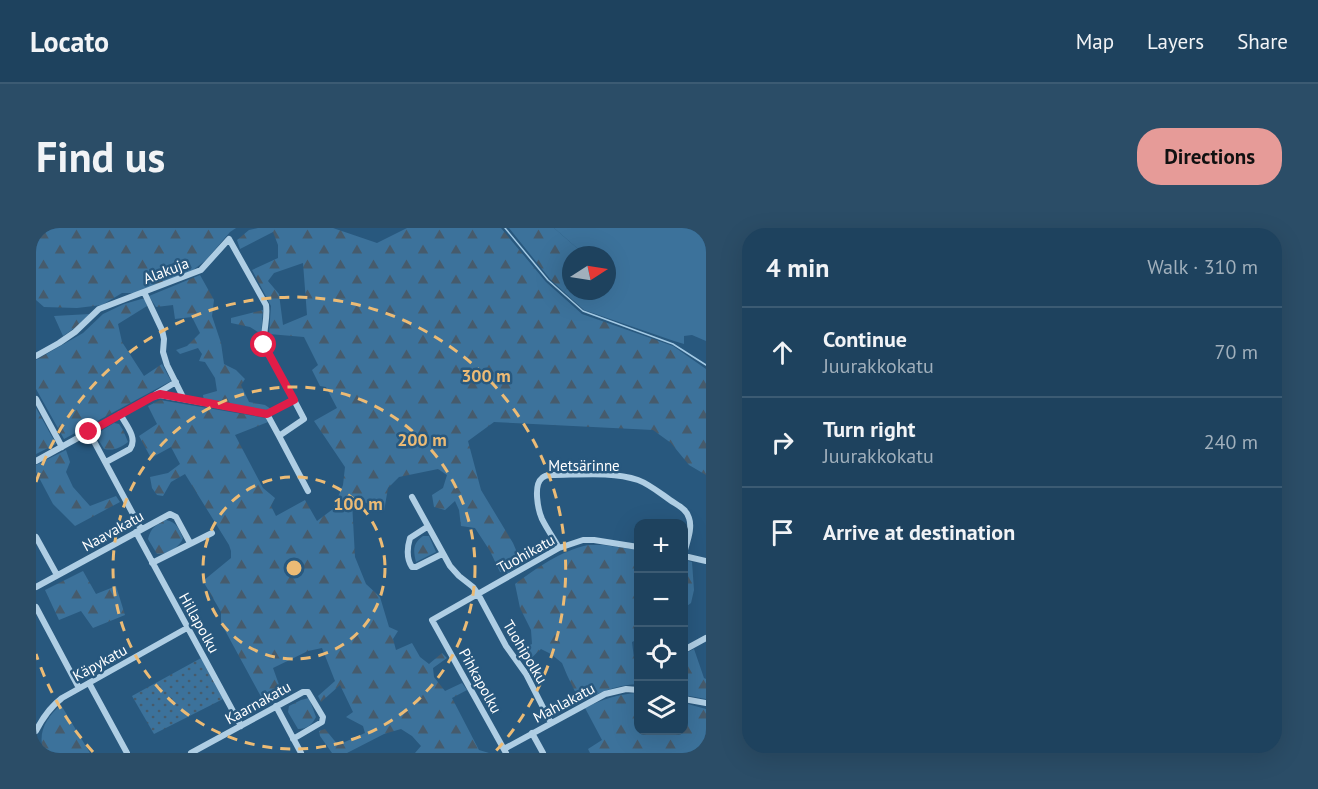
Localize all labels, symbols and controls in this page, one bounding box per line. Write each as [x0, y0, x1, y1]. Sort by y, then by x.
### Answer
text: Locato [30, 23, 109, 60]
text: Map [1076, 28, 1114, 55]
text: Layers [1147, 28, 1204, 55]
text: Share [1237, 28, 1288, 55]
button: Directions [1137, 128, 1282, 185]
text: Find us [36, 129, 165, 184]
north arrow [562, 246, 616, 300]
text: 4 min [766, 251, 829, 284]
street label: Alakuja [140, 253, 191, 288]
text: Walk · 310 m [1147, 254, 1258, 280]
text: Continue [823, 325, 907, 353]
route start [250, 331, 276, 357]
icon: ahead [766, 336, 799, 369]
text: 70 m [1215, 339, 1258, 365]
text: Juurakkokatu [823, 353, 934, 379]
text: 300 m [461, 364, 511, 387]
text: Turn right [823, 415, 915, 443]
route end [75, 418, 101, 444]
icon: right [766, 426, 799, 459]
text: 200 m [397, 428, 447, 451]
text: 240 m [1204, 429, 1258, 455]
text: Juurakkokatu [823, 443, 934, 469]
street label: Metsärinne [548, 456, 620, 475]
text: 100 m [333, 492, 383, 515]
street label: Naavakatu [79, 506, 147, 555]
icon: arrive [766, 516, 799, 549]
text: Arrive at destination [823, 518, 1015, 546]
map controls [634, 519, 688, 735]
button: + [634, 519, 688, 573]
street label: Tuohikatu [494, 530, 558, 577]
centre of rings [284, 558, 304, 578]
button: − [634, 573, 688, 627]
street label: Hillapolku [175, 589, 224, 656]
street label: Tuohipolku [499, 616, 552, 687]
button: locate [634, 627, 688, 681]
street label: Käpykatu [69, 640, 130, 685]
street label: Pihkapolku [455, 645, 506, 716]
street label: Kaarnakatu [222, 677, 294, 728]
street label: Mahlakatu [530, 678, 598, 727]
button: layers [634, 681, 688, 735]

